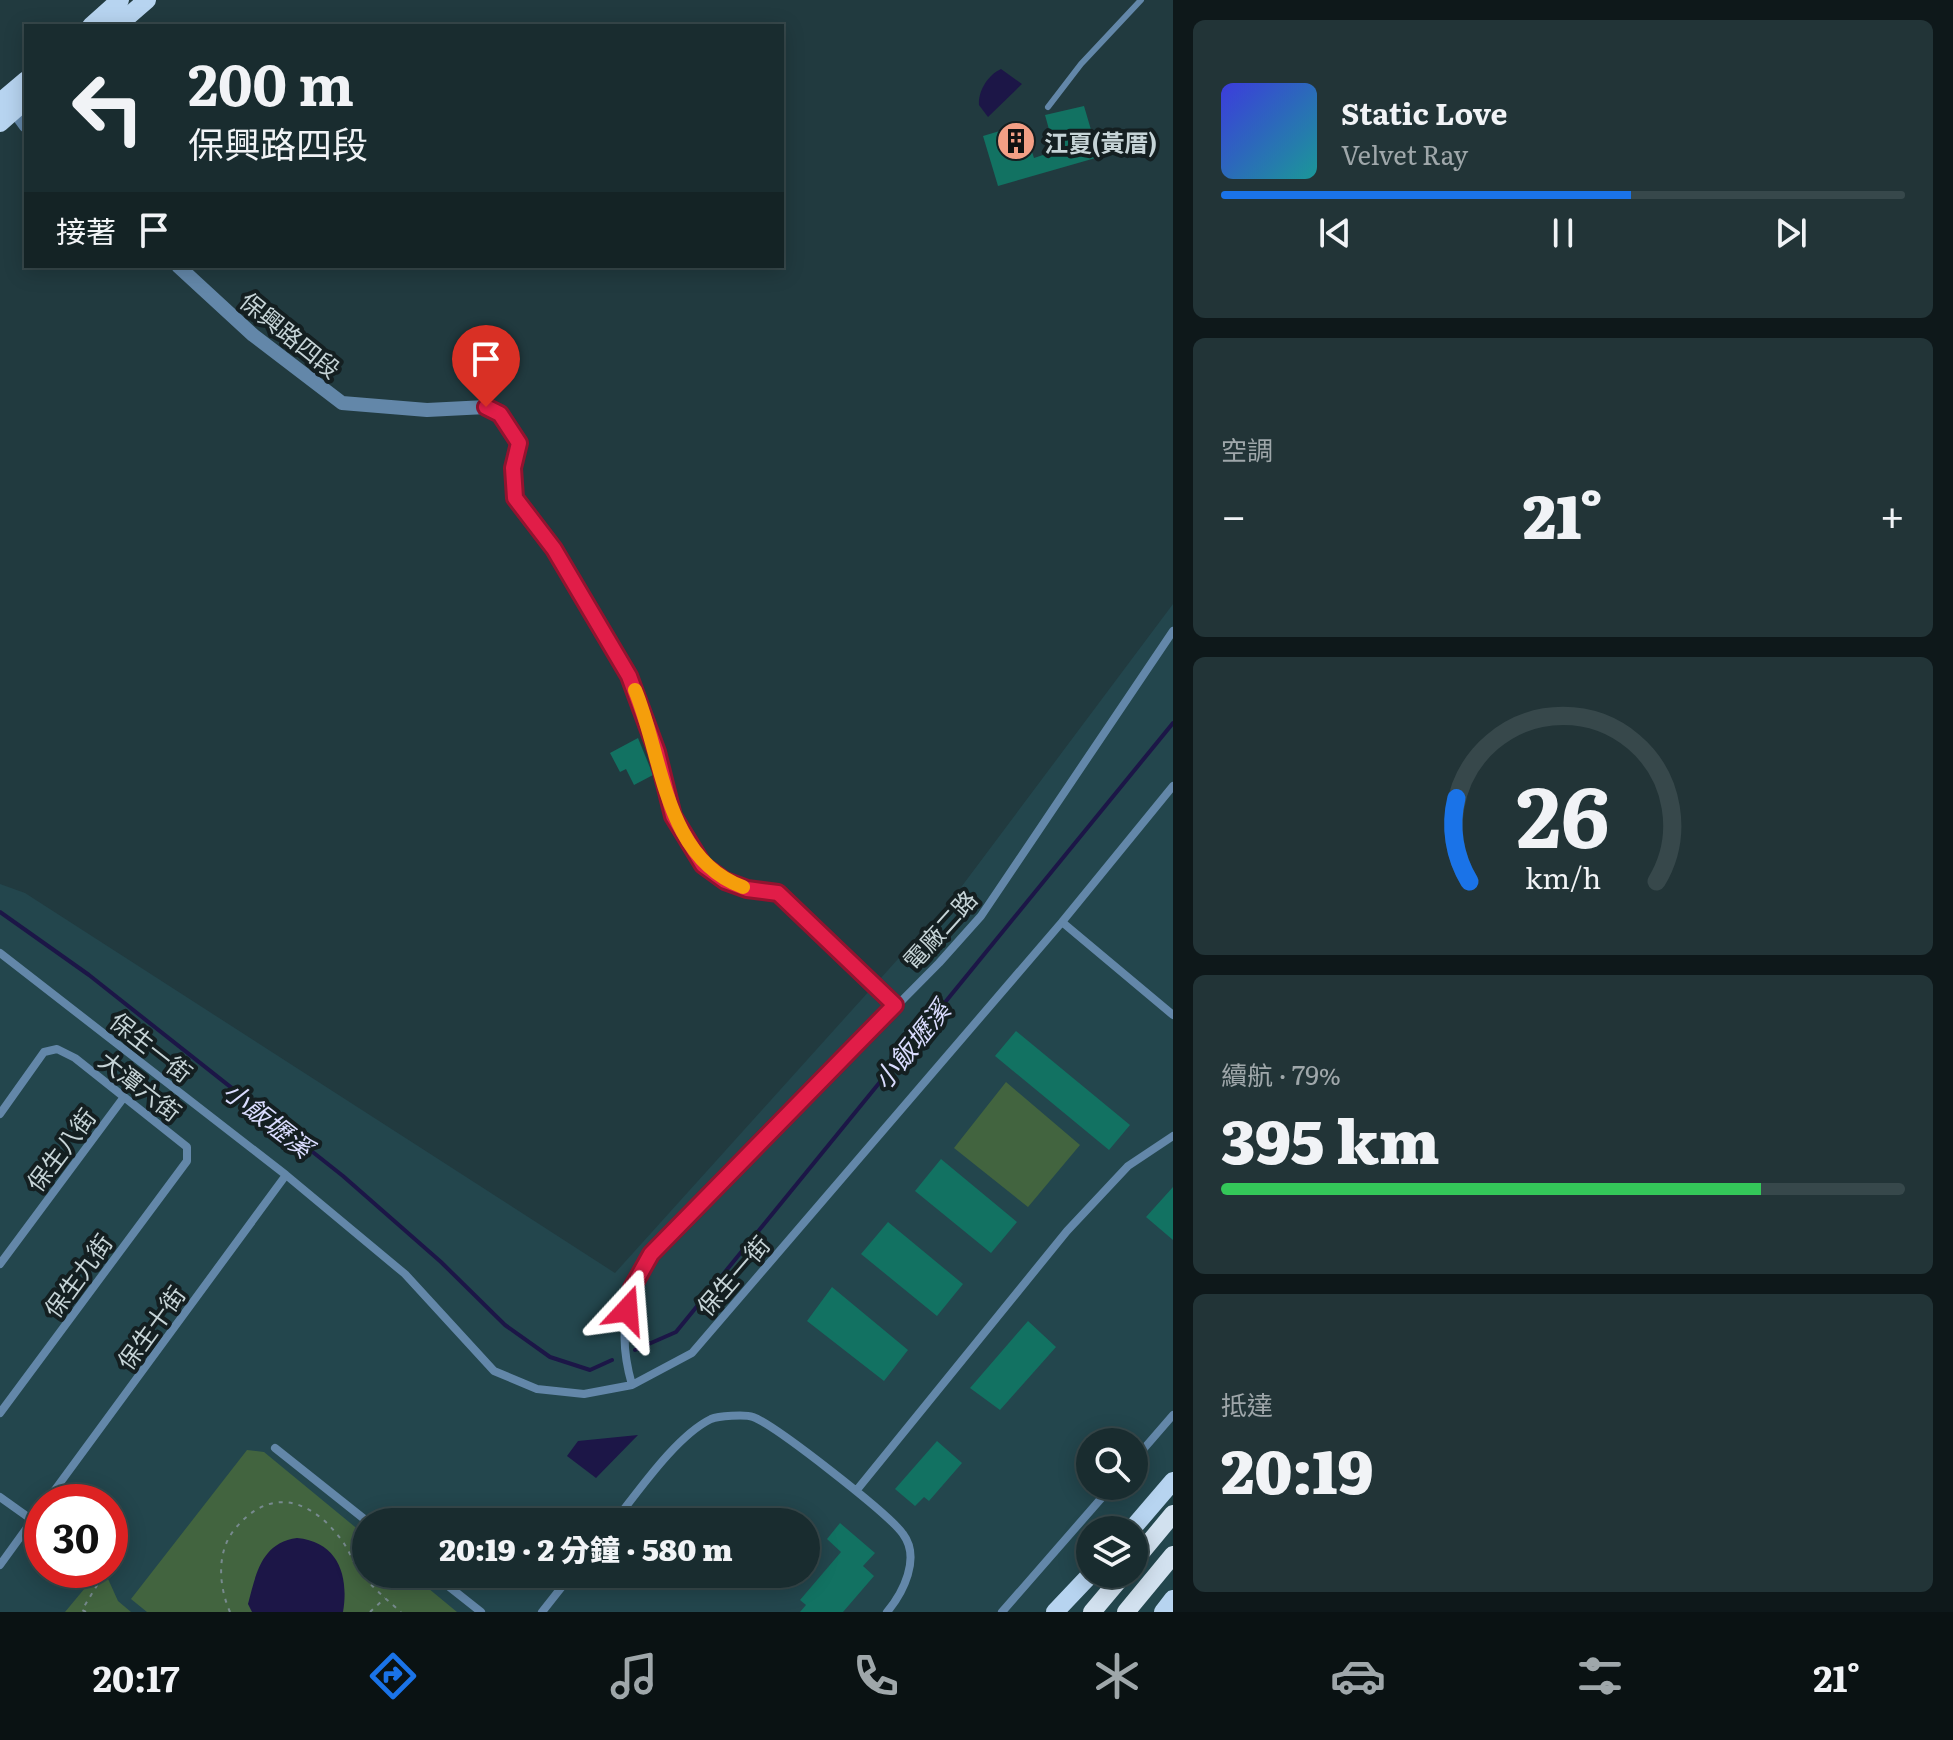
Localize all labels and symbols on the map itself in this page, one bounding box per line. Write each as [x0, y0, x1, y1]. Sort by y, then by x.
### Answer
building icon: 江夏(黃厝) [995, 120, 1037, 162]
place label: 江夏(黃厝) [1044, 124, 1157, 159]
street label: 保興路四段 [233, 283, 349, 385]
pin [452, 325, 520, 407]
street label: 電廠二路 [894, 882, 984, 976]
water label: 小飯壢溪 [862, 988, 960, 1097]
street label: 保生一街 [103, 1003, 201, 1089]
street label: 大潭六街 [92, 1042, 190, 1128]
water label: 小飯壢溪 [216, 1071, 325, 1168]
street label: 保生八街 [17, 1100, 103, 1198]
street label: 保生九街 [35, 1226, 119, 1324]
street label: 保生一街 [687, 1227, 777, 1323]
position arrow [585, 1268, 669, 1352]
street label: 保生十街 [108, 1278, 192, 1376]
speed limit sign: 30 [24, 1484, 128, 1588]

